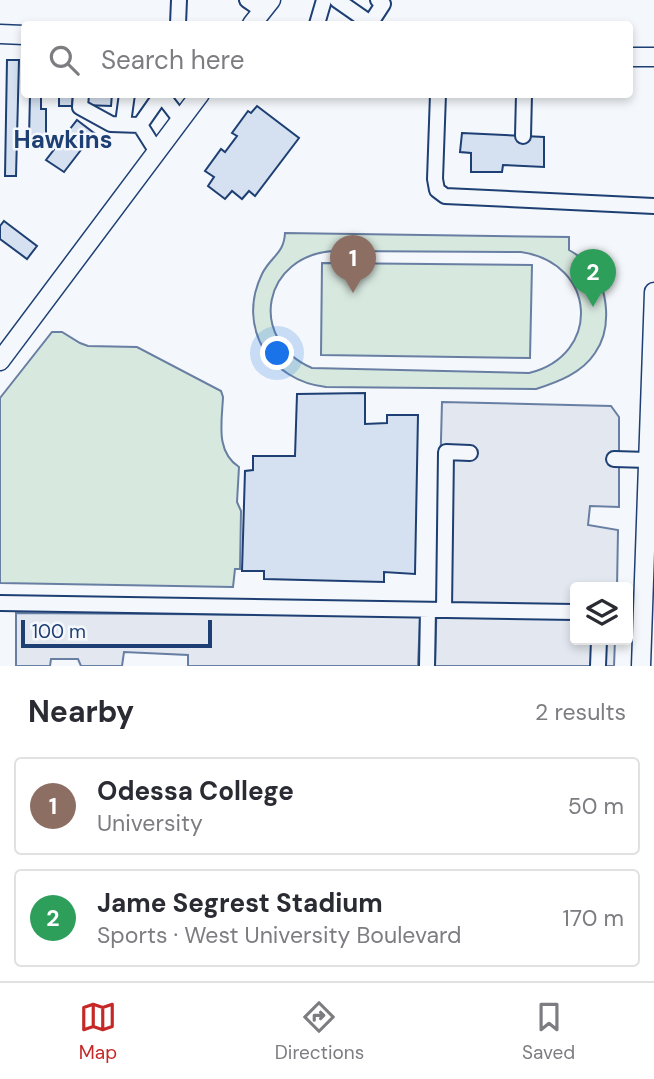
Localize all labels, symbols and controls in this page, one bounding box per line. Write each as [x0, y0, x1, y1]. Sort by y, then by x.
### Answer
search box [21, 21, 633, 98]
icon: search [45, 41, 83, 79]
text: Search here [101, 43, 244, 77]
district label: Hawkins [14, 124, 112, 155]
pin: 1 [330, 235, 376, 293]
pin: 2 [570, 249, 616, 307]
your location [260, 336, 294, 370]
map controls [570, 582, 633, 645]
button: layers [570, 582, 633, 645]
scale bar [21, 617, 212, 649]
text: 100 m [32, 619, 86, 644]
text: Nearby [28, 692, 134, 731]
text: 2 results [535, 697, 626, 727]
text: Odessa College [97, 774, 294, 808]
text: 1 [49, 791, 57, 821]
text: 50 m [568, 791, 624, 821]
text: University [97, 808, 203, 838]
text: Jame Segrest Stadium [97, 886, 383, 920]
text: 2 [46, 903, 60, 933]
text: 170 m [563, 903, 624, 933]
text: Sports · West University Boulevard [97, 920, 461, 950]
tab: Map [79, 998, 117, 1065]
tab: Directions [275, 998, 364, 1065]
tab: Saved [522, 998, 575, 1065]

